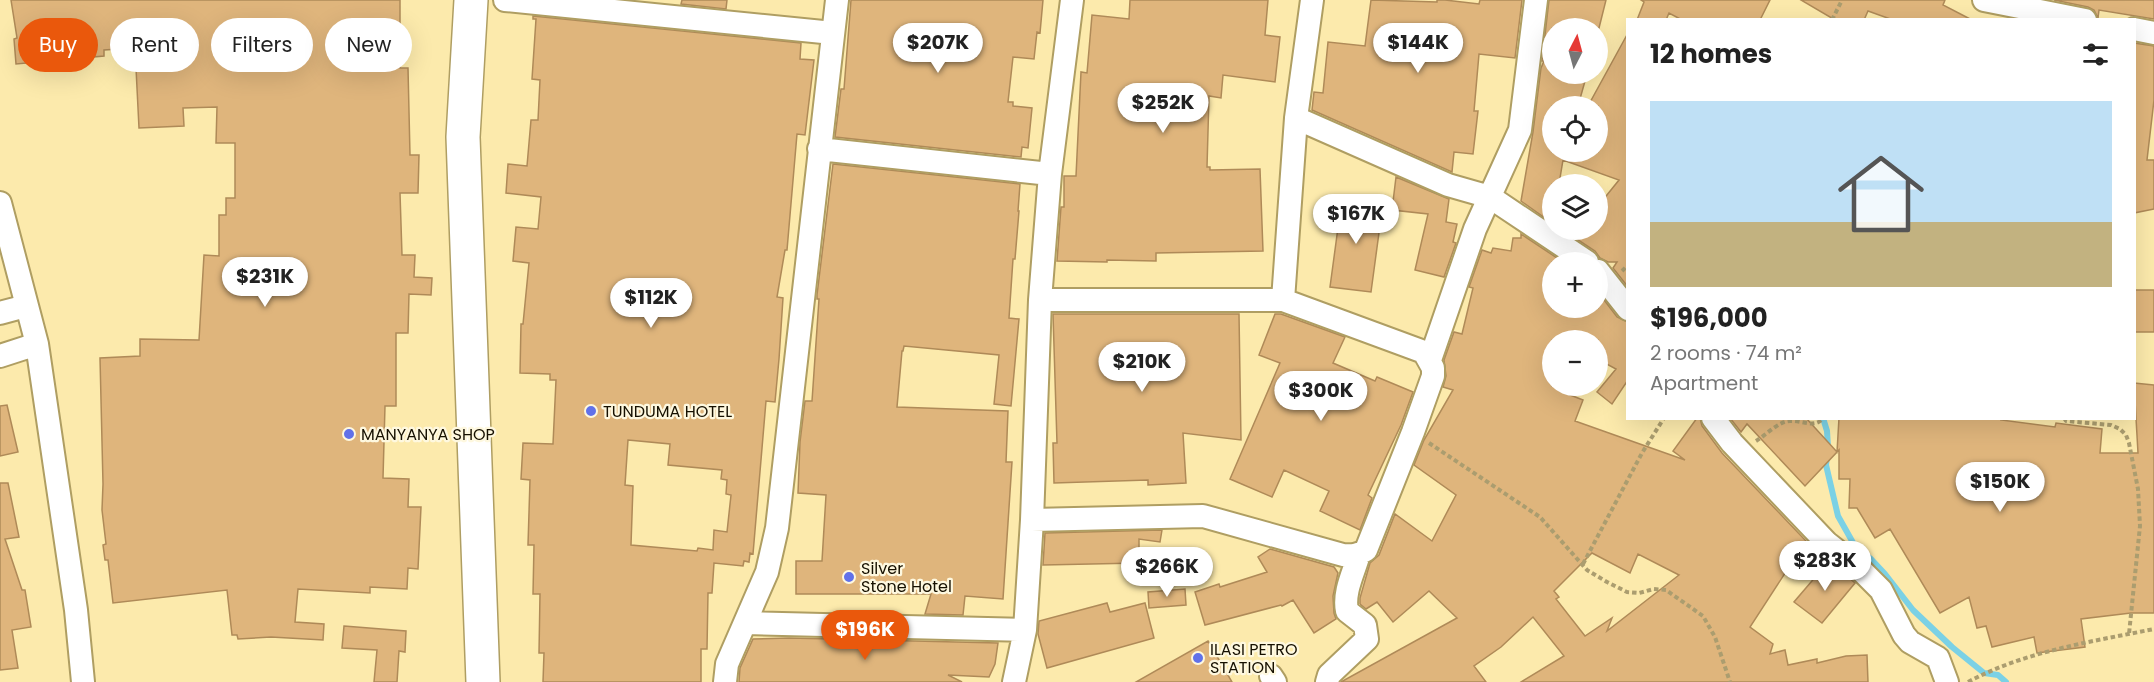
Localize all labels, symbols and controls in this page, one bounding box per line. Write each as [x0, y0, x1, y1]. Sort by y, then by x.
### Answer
chip: Buy [18, 18, 98, 72]
chip: Rent [110, 18, 199, 72]
chip: Filters [211, 18, 313, 72]
chip: New [325, 18, 412, 72]
north arrow [1542, 18, 1608, 84]
map controls [1542, 18, 1608, 396]
pin: $207K [896, 23, 980, 74]
pin: $144K [1376, 23, 1460, 74]
text: $207K [907, 28, 969, 56]
text: $144K [1387, 28, 1449, 56]
text: 12 homes [1650, 36, 1772, 72]
icon: filters [2079, 38, 2112, 71]
pin: $252K [1121, 83, 1205, 134]
text: $252K [1132, 88, 1194, 116]
button: locate [1542, 96, 1608, 162]
icon: home [1827, 140, 1935, 248]
button: layers [1542, 174, 1608, 240]
pin: $167K [1314, 194, 1398, 245]
text: $167K [1327, 199, 1385, 227]
button: + [1542, 252, 1608, 318]
pin: $231K [223, 257, 307, 308]
text: $231K [236, 262, 294, 290]
pin: $112K [609, 278, 693, 329]
text: $112K [624, 283, 678, 311]
text: $196,000 [1650, 300, 1768, 336]
button: − [1542, 330, 1608, 396]
text: 2 rooms · 74 m² [1650, 339, 1802, 367]
pin: $210K [1100, 342, 1184, 393]
text: $210K [1112, 347, 1172, 375]
text: Apartment [1650, 369, 1758, 397]
pin: $300K [1279, 371, 1363, 422]
text: $300K [1288, 376, 1354, 404]
place label: TUNDUMA HOTEL [603, 400, 732, 423]
marker: TUNDUMA HOTEL [584, 404, 598, 418]
place label: MANYANYA SHOP [361, 423, 495, 446]
marker: MANYANYA SHOP [342, 427, 356, 441]
pin: $150K [1958, 462, 2042, 513]
text: $150K [1970, 467, 2030, 495]
pin: $283K [1783, 541, 1867, 592]
text: $283K [1793, 546, 1857, 574]
pin: $266K [1125, 547, 1209, 598]
text: $266K [1135, 552, 1199, 580]
place label: Silver Stone Hotel [861, 557, 952, 598]
marker: Silver Stone Hotel [842, 570, 856, 584]
pin: $196K [823, 610, 907, 661]
text: $196K [835, 615, 895, 643]
place label: ILASI PETRO STATION [1210, 638, 1298, 679]
marker: ILASI PETRO STATION [1191, 651, 1205, 665]

